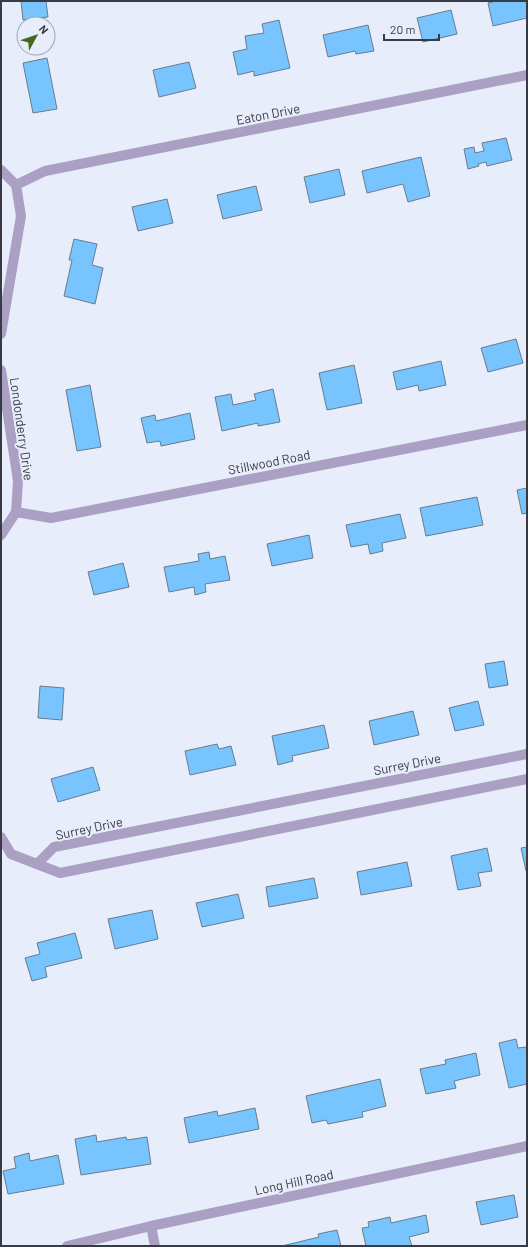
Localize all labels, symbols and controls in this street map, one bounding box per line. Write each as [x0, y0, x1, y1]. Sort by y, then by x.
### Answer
north arrow [16, 16, 56, 56]
scale bar [384, 16, 439, 42]
text: N [37, 22, 51, 36]
text: 20 m [390, 22, 416, 36]
street label: Eaton Drive [235, 100, 301, 128]
street label: Londonderry Drive [7, 376, 37, 482]
street label: Stillwood Road [227, 446, 311, 478]
street label: Surrey Drive [372, 750, 442, 778]
street label: Surrey Drive [54, 813, 124, 843]
street label: Long Hill Road [253, 1166, 335, 1198]

